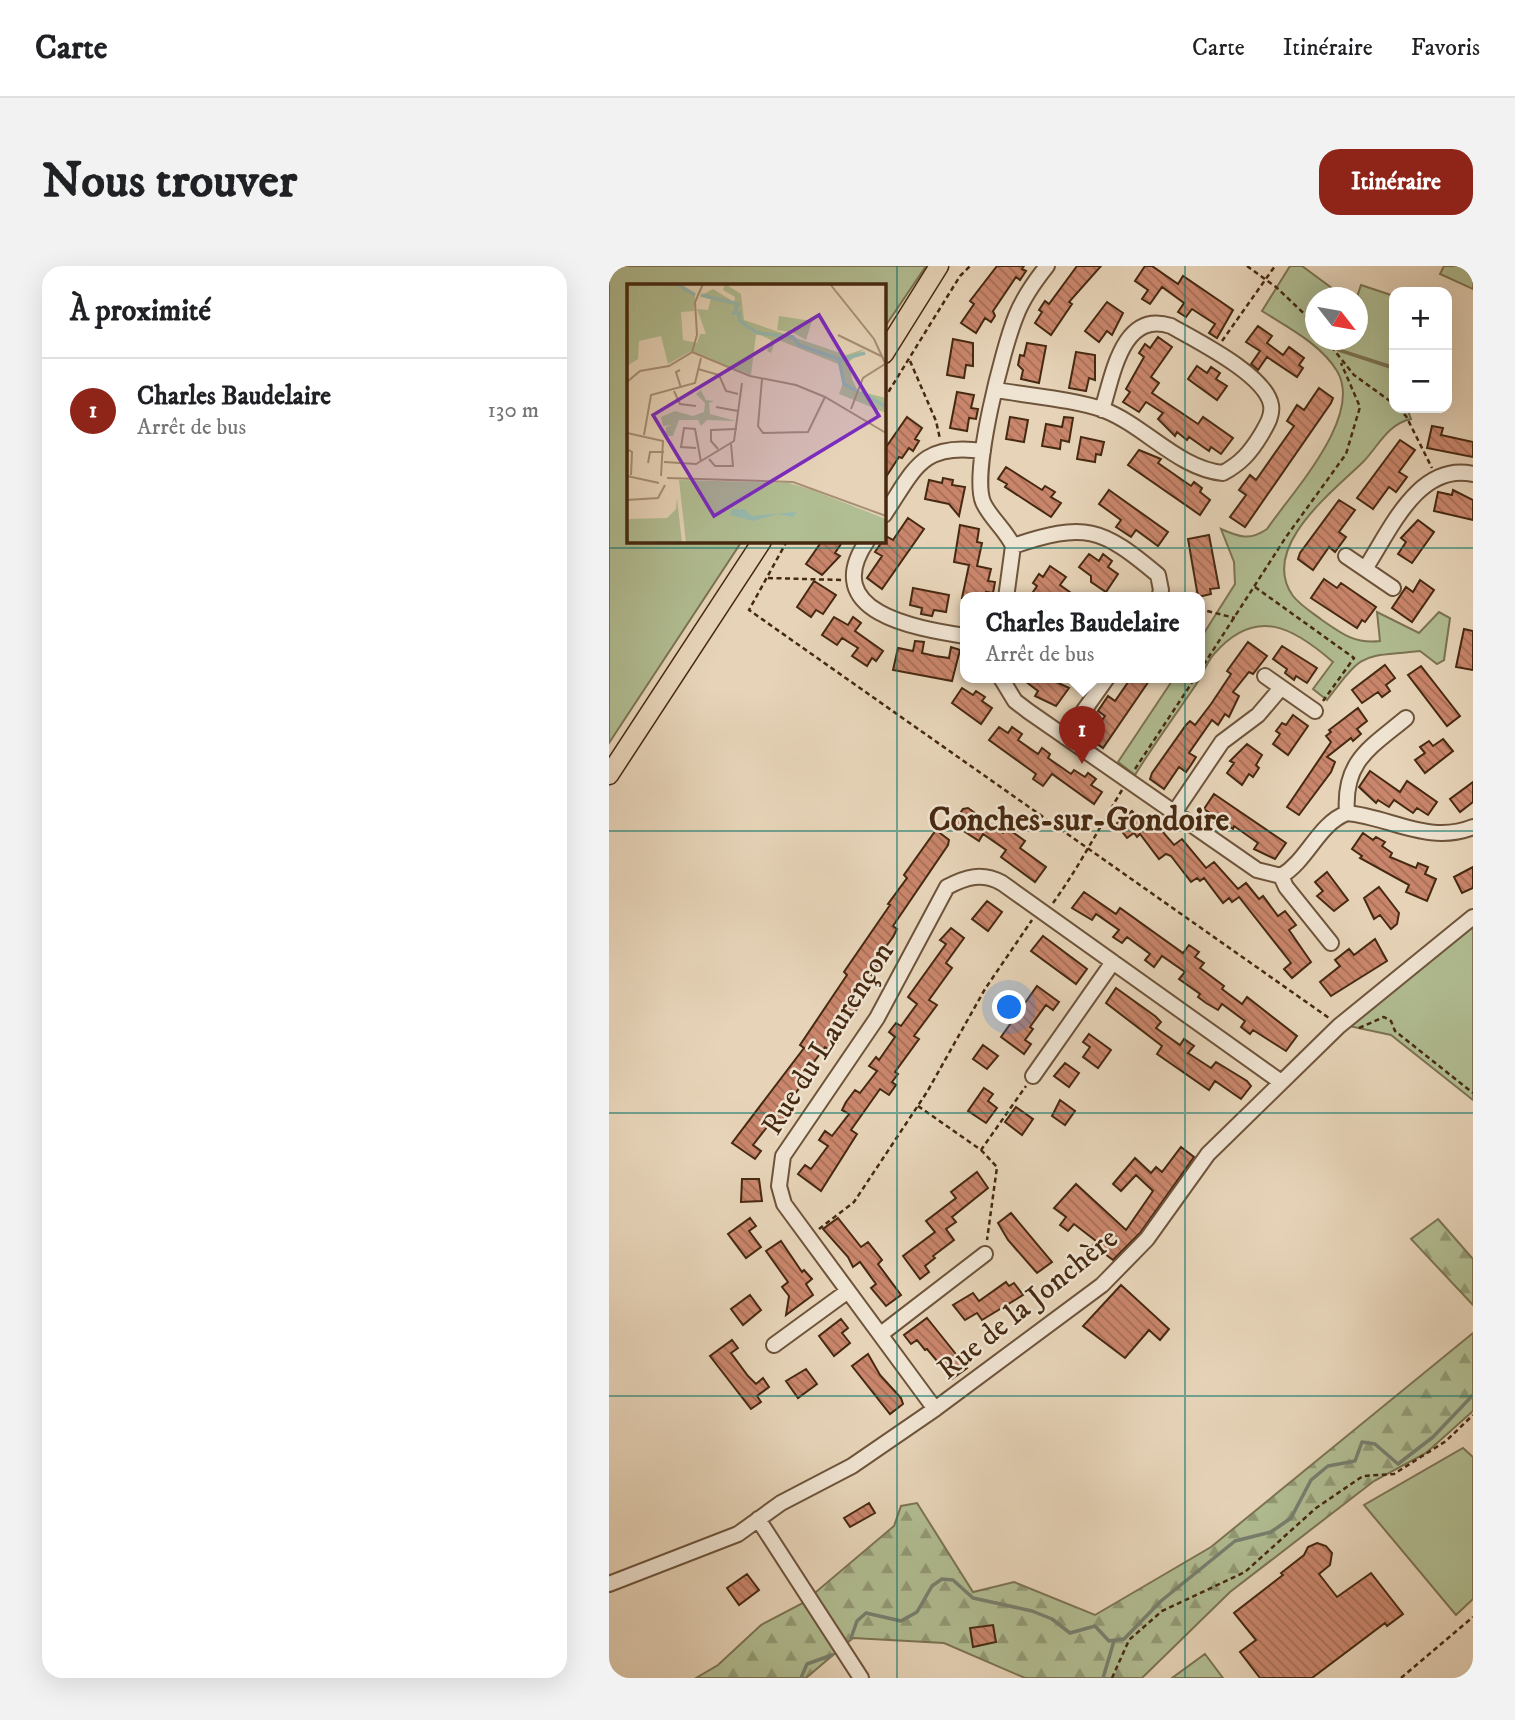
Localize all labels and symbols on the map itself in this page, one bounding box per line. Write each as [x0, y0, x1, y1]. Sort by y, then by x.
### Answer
inset map [627, 284, 885, 542]
north arrow [1305, 287, 1368, 350]
pin: 1 [1059, 706, 1105, 764]
district label: Conches-sur-Gondoire [929, 800, 1230, 841]
street label: Rue du Laurençon [754, 935, 903, 1142]
your location [992, 990, 1026, 1024]
street label: Rue de la Jonchère [930, 1220, 1126, 1388]

